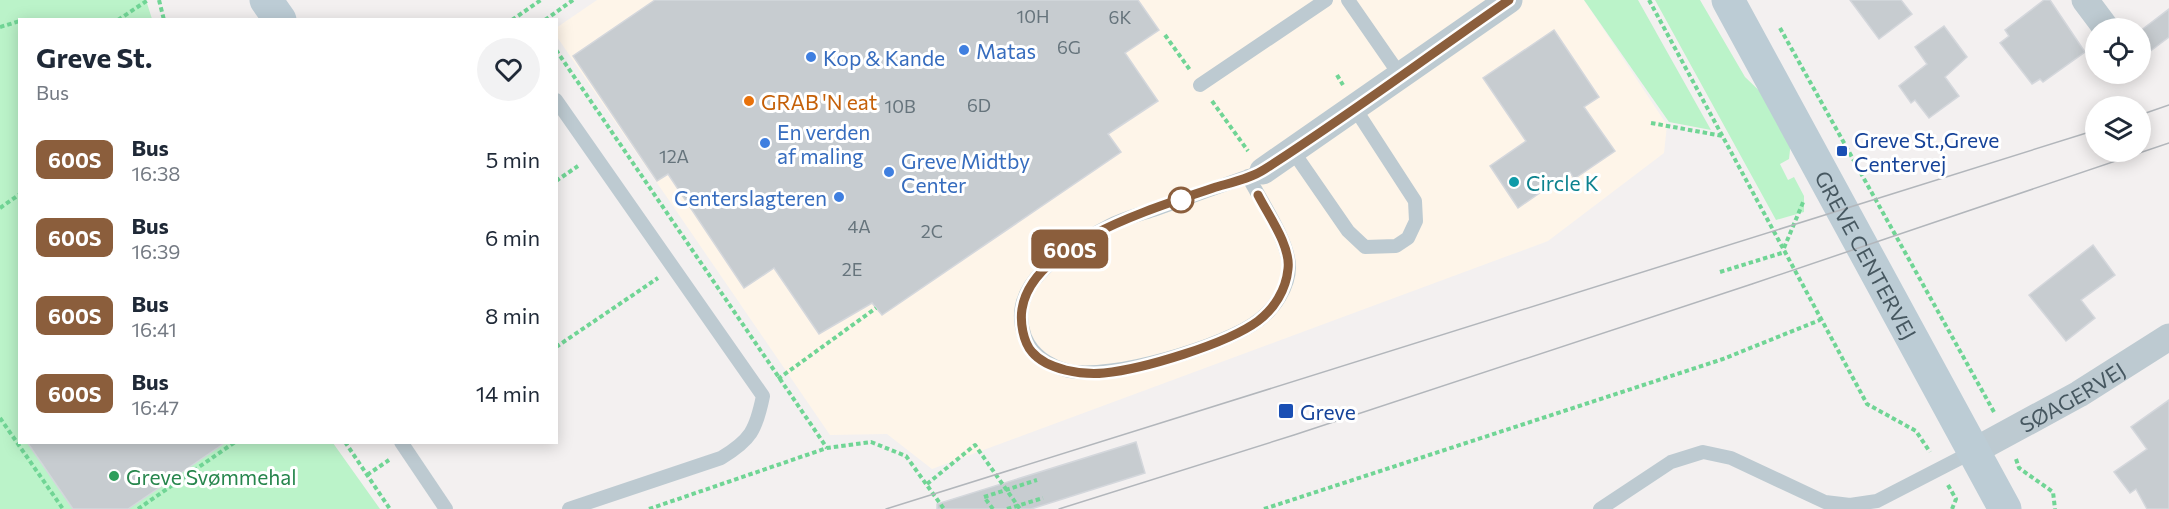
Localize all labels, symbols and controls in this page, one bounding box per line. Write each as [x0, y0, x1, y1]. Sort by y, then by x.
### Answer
house number: 10H [1017, 5, 1049, 27]
house number: 6K [1108, 6, 1132, 28]
map controls [2085, 18, 2151, 162]
button: locate [2085, 18, 2151, 84]
house number: 6G [1057, 36, 1081, 58]
button: heart [477, 38, 540, 101]
place label: Matas [976, 38, 1036, 63]
text: Greve St. [36, 40, 152, 74]
marker: Matas [957, 43, 971, 57]
place label: Kop & Kande [823, 45, 945, 70]
marker: Kop & Kande [804, 50, 818, 64]
text: Bus [36, 80, 69, 104]
place label: GRAB 'N eat [761, 89, 877, 114]
marker: GRAB 'N eat [742, 94, 756, 108]
house number: 6D [967, 94, 991, 116]
house number: 10B [884, 95, 916, 117]
button: layers [2085, 96, 2151, 162]
place label: En verden af maling [777, 119, 870, 168]
place label: Greve St.,Greve Centervej [1854, 127, 1999, 176]
text: Bus [131, 134, 169, 161]
marker: En verden af maling [758, 136, 772, 150]
marker: Greve St.,Greve Centervej [1835, 144, 1849, 158]
house number: 12A [659, 145, 689, 167]
text: 5 min [486, 146, 540, 173]
text: 600S [48, 147, 101, 172]
place label: Greve Midtby Center [901, 148, 1030, 197]
text: 16:38 [131, 161, 180, 185]
marker: Greve Midtby Center [882, 165, 896, 179]
street label: GREVE CENTERVEJ [1811, 166, 1923, 343]
place label: Circle K [1526, 170, 1599, 195]
marker: Circle K [1507, 175, 1521, 189]
place label: Centerslagteren [674, 185, 827, 210]
unlabelled marker [1168, 187, 1194, 213]
marker: Centerslagteren [832, 190, 846, 204]
text: Bus [131, 212, 169, 239]
house number: 4A [847, 215, 871, 237]
house number: 2C [921, 220, 943, 242]
text: 6 min [485, 224, 540, 251]
text: 600S [48, 225, 101, 250]
line badge: 600S [1028, 230, 1112, 268]
text: 600S [1043, 237, 1097, 262]
text: 16:39 [131, 239, 180, 263]
house number: 2E [842, 258, 862, 280]
text: Bus [131, 290, 169, 317]
text: 8 min [485, 302, 540, 329]
text: 600S [48, 303, 101, 328]
text: 16:41 [131, 317, 177, 341]
street label: SØAGERVEJ [2015, 356, 2129, 437]
text: Bus [131, 368, 169, 395]
text: 14 min [476, 380, 540, 407]
text: 600S [48, 381, 101, 406]
text: 16:47 [131, 395, 179, 419]
place label: Greve [1300, 399, 1356, 424]
marker: Greve [1277, 402, 1295, 420]
place label: Greve Svømmehal [126, 464, 297, 489]
marker: Greve Svømmehal [107, 469, 121, 483]

